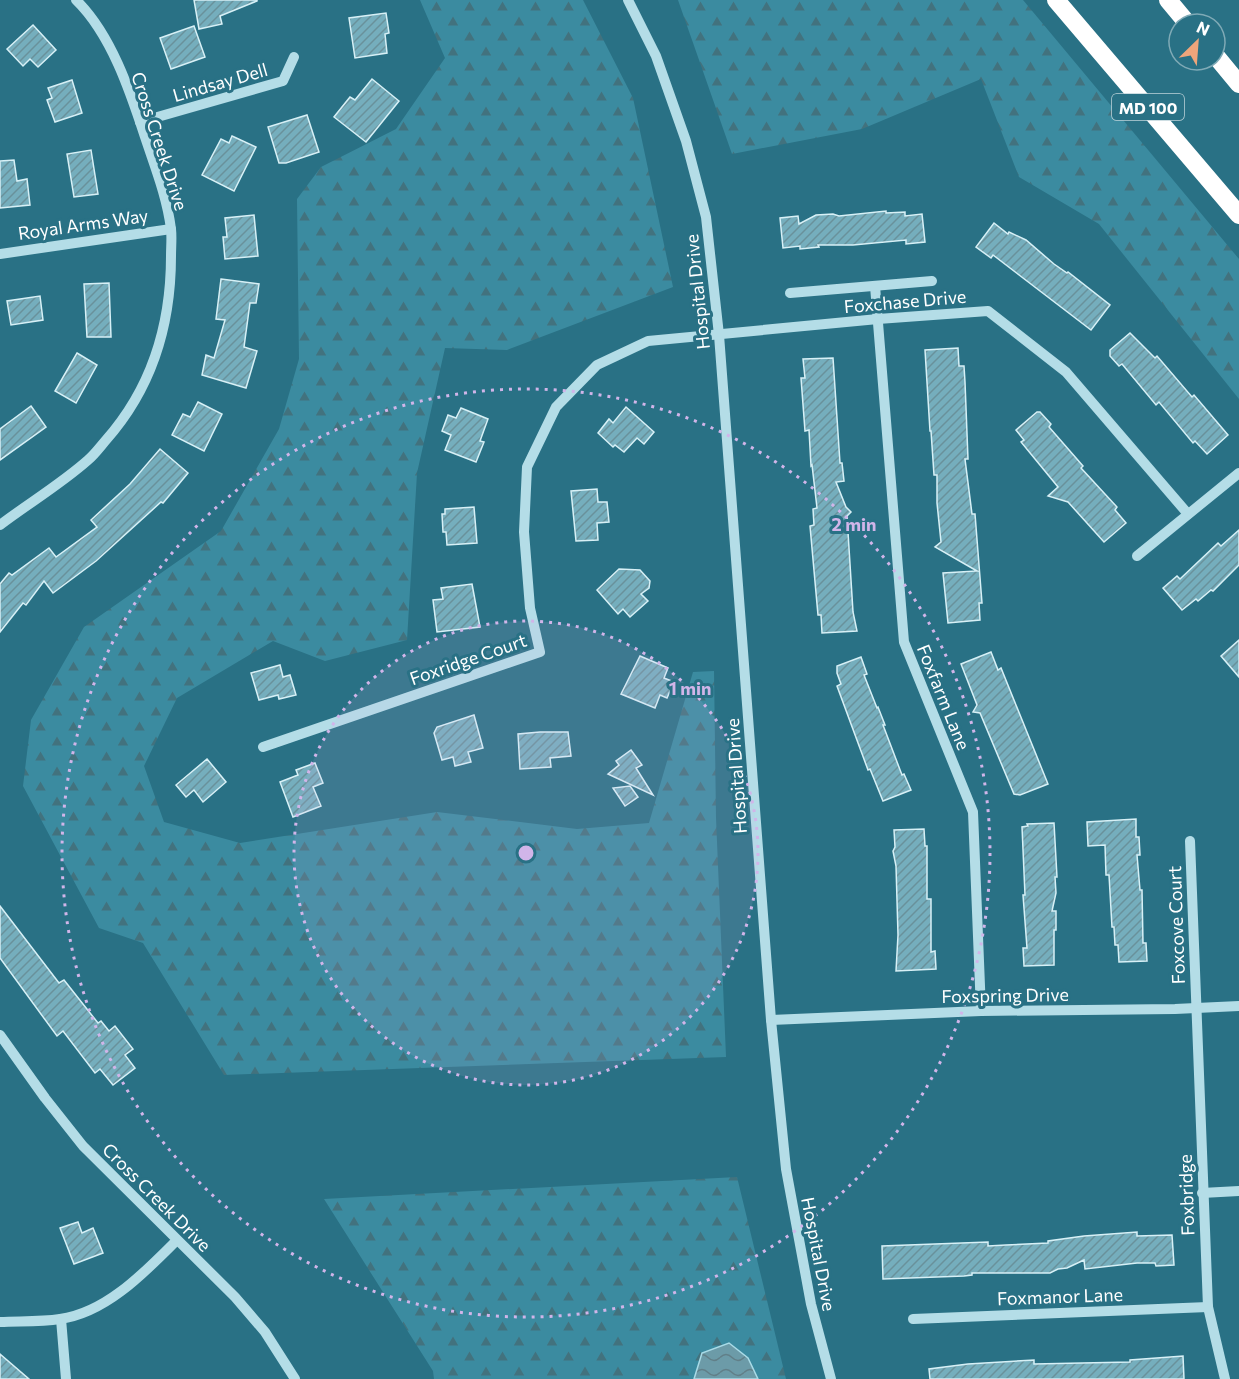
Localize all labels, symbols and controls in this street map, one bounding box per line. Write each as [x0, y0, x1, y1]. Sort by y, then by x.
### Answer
north arrow [1167, 12, 1227, 72]
text: N [1194, 17, 1213, 39]
street label: Lindsay Dell [170, 58, 270, 106]
street label: Cross Creek Drive [127, 69, 193, 213]
road number: MD 100 [1112, 94, 1184, 120]
street label: Royal Arms Way [16, 204, 150, 244]
street label: Hospital Drive [680, 233, 714, 351]
street label: Foxchase Drive [843, 285, 967, 317]
text: 2 min [832, 513, 876, 535]
street label: Foxridge Court [407, 629, 529, 689]
street label: Foxfarm Lane [913, 641, 975, 753]
text: 1 min [669, 677, 711, 699]
street label: Hospital Drive [721, 717, 751, 835]
centre of rings [516, 843, 536, 863]
street label: Foxcove Court [1163, 865, 1189, 985]
street label: Foxspring Drive [941, 983, 1069, 1007]
street label: Cross Creek Drive [98, 1138, 216, 1256]
street label: Foxbridge [1174, 1154, 1198, 1236]
street label: Hospital Drive [797, 1195, 841, 1313]
street label: Foxmanor Lane [997, 1283, 1123, 1309]

